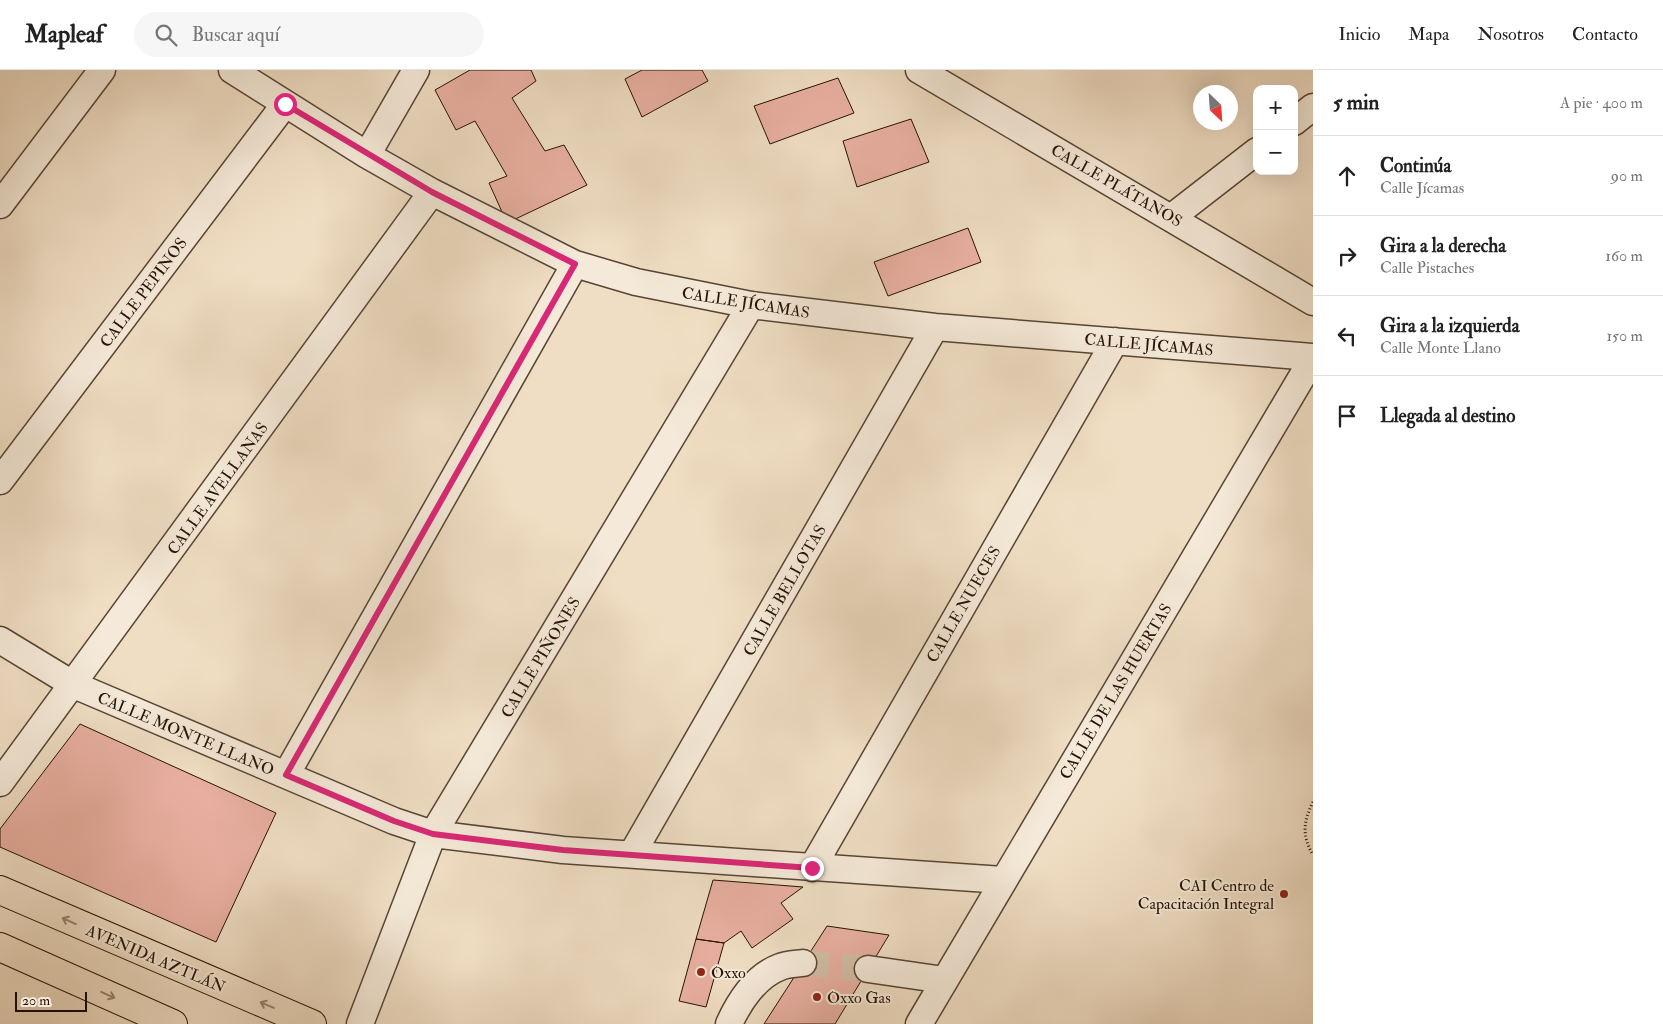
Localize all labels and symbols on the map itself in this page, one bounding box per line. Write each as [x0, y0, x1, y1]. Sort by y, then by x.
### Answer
north arrow [1193, 85, 1238, 130]
route start [274, 93, 297, 116]
street label: CALLE PLÁTANOS [1047, 139, 1186, 232]
street label: CALLE PEPINOS [96, 234, 192, 352]
street label: CALLE JÍCAMAS [680, 283, 811, 324]
street label: CALLE JÍCAMAS [1084, 329, 1214, 362]
street label: CALLE AVELLANAS [163, 419, 273, 559]
street label: CALLE BELLOTAS [739, 521, 831, 660]
street label: CALLE NUECES [922, 543, 1005, 666]
street label: CALLE PIÑONES [497, 593, 585, 722]
street label: CALLE DE LAS HUERTAS [1055, 600, 1176, 783]
street label: CALLE MONTE LLANO [94, 688, 277, 780]
route end [801, 857, 824, 880]
place label: CAI Centro de Capacitación Integral [1138, 876, 1274, 915]
marker: CAI Centro de Capacitación Integral [1278, 888, 1290, 900]
one-way arrow [62, 915, 77, 925]
street label: AVENIDA AZTLÁN [82, 919, 229, 998]
place label: Oxxo [711, 963, 746, 983]
marker: Oxxo [695, 966, 707, 978]
place label: Oxxo Gas [827, 988, 891, 1008]
scale bar [15, 989, 88, 1012]
one-way arrow [100, 991, 115, 1001]
marker: Oxxo Gas [811, 991, 823, 1003]
one-way arrow [260, 1000, 275, 1010]

